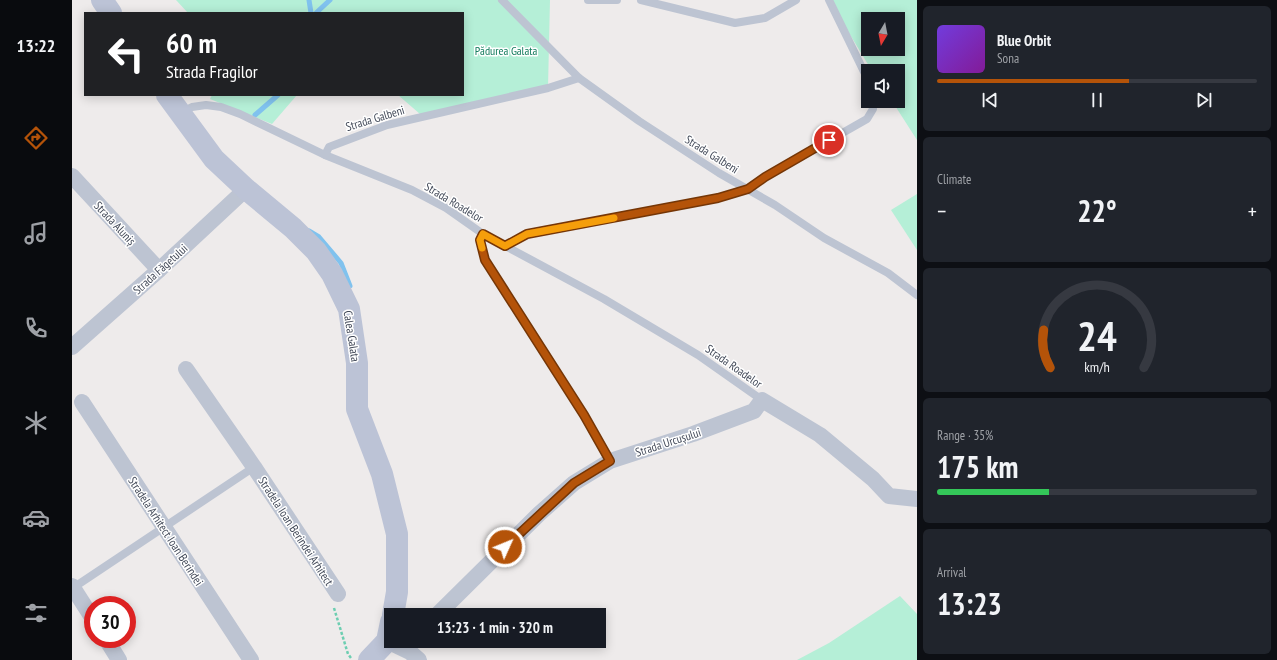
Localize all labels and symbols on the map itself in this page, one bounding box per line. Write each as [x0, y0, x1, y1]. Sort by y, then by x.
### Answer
north arrow [861, 12, 905, 56]
park label: Pădurea Galata [475, 43, 537, 58]
street label: Strada Galbeni [344, 102, 406, 134]
pin [812, 123, 846, 157]
street label: Strada Galbeni [682, 132, 742, 176]
street label: Strada Roadelor [422, 179, 487, 226]
street label: Strada Aluniș [91, 198, 139, 248]
street label: Strada Făgetului [130, 241, 190, 297]
street label: Calea Galata [341, 309, 363, 363]
street label: Strada Roadelor [703, 341, 766, 391]
street label: Strada Urcușului [633, 424, 703, 460]
street label: Stradela Arhitect Ioan Berindei [125, 474, 207, 588]
street label: Stradela Ioan Berindei Arhitect [255, 474, 337, 589]
position arrow [484, 526, 526, 568]
speed limit sign: 30 [84, 596, 136, 648]

